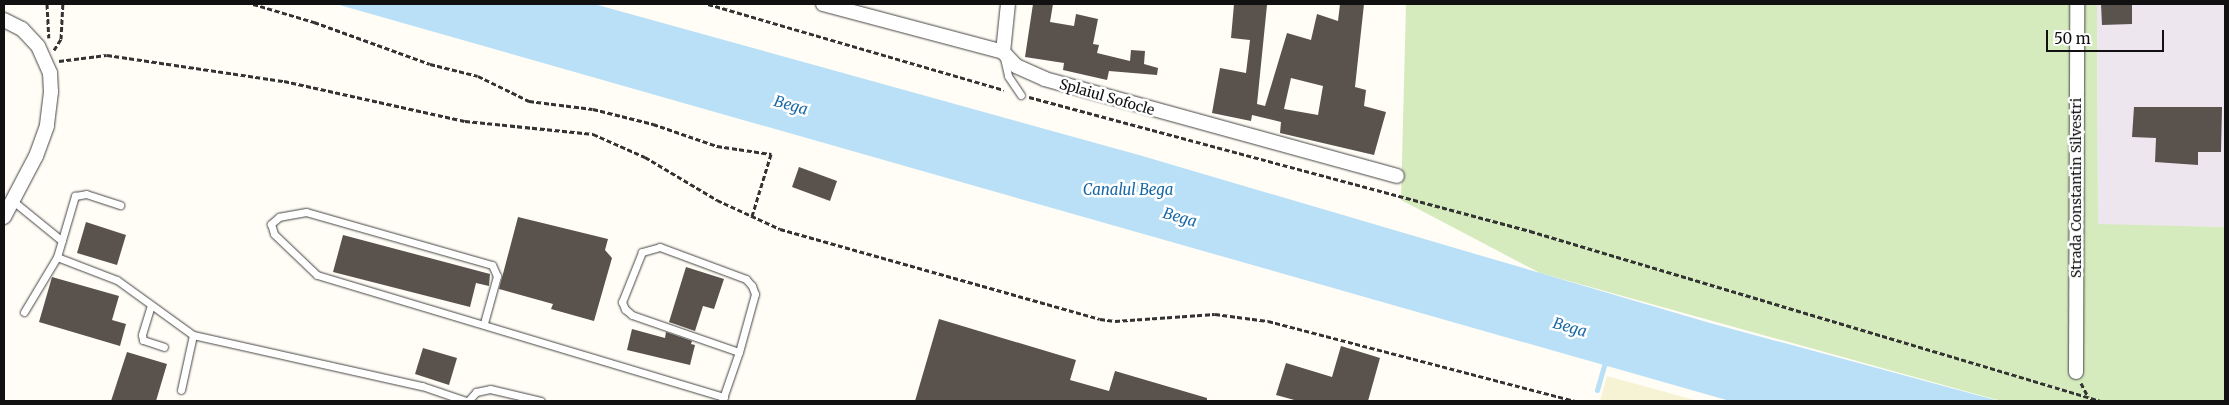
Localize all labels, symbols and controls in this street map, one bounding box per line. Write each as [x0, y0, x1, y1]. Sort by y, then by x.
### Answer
scale bar [2049, 20, 2166, 52]
text: 50 m [2054, 29, 2091, 48]
street label: Splaiul Sofocle [1058, 75, 1156, 119]
water label: Bega [772, 92, 810, 118]
street label: Strada Constantin Silvestri [2068, 98, 2084, 278]
water label: Canalul Bega [1083, 181, 1173, 199]
water label: Bega [1161, 204, 1199, 230]
water label: Bega [1551, 314, 1589, 340]

